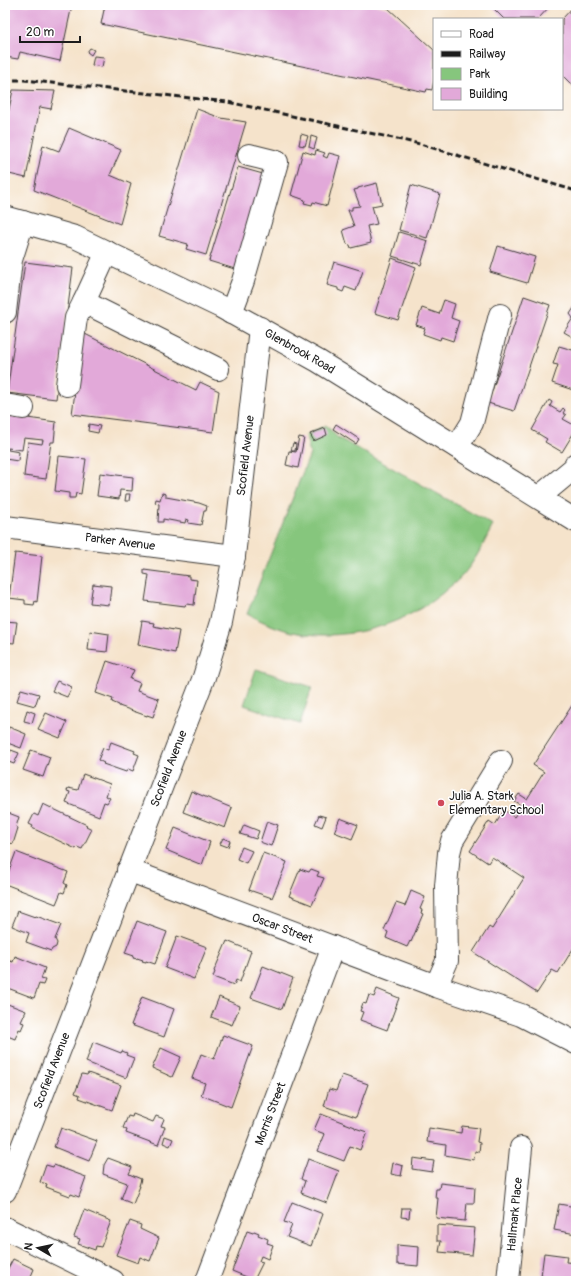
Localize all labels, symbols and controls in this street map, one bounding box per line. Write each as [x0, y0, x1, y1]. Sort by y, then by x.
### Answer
scale bar [20, 18, 80, 44]
legend [433, 18, 563, 110]
text: 20 m [26, 25, 55, 40]
text: Road [469, 27, 494, 42]
text: Railway [469, 47, 505, 62]
text: Park [469, 67, 490, 82]
text: Building [469, 87, 508, 102]
street label: Glenbrook Road [262, 325, 338, 377]
street label: Scofield Avenue [233, 415, 257, 497]
street label: Parker Avenue [84, 530, 156, 553]
street label: Scofield Avenue [147, 728, 190, 809]
place label: Julia A. Stark Elementary School [449, 789, 544, 818]
marker: Julia A. Stark Elementary School [436, 798, 446, 808]
street label: Oscar Street [250, 910, 315, 947]
street label: Scofield Avenue [30, 1030, 73, 1111]
street label: Morris Street [251, 1080, 289, 1147]
street label: Hallmark Place [503, 1177, 526, 1252]
north arrow [18, 1228, 58, 1268]
text: N [22, 1241, 36, 1251]

